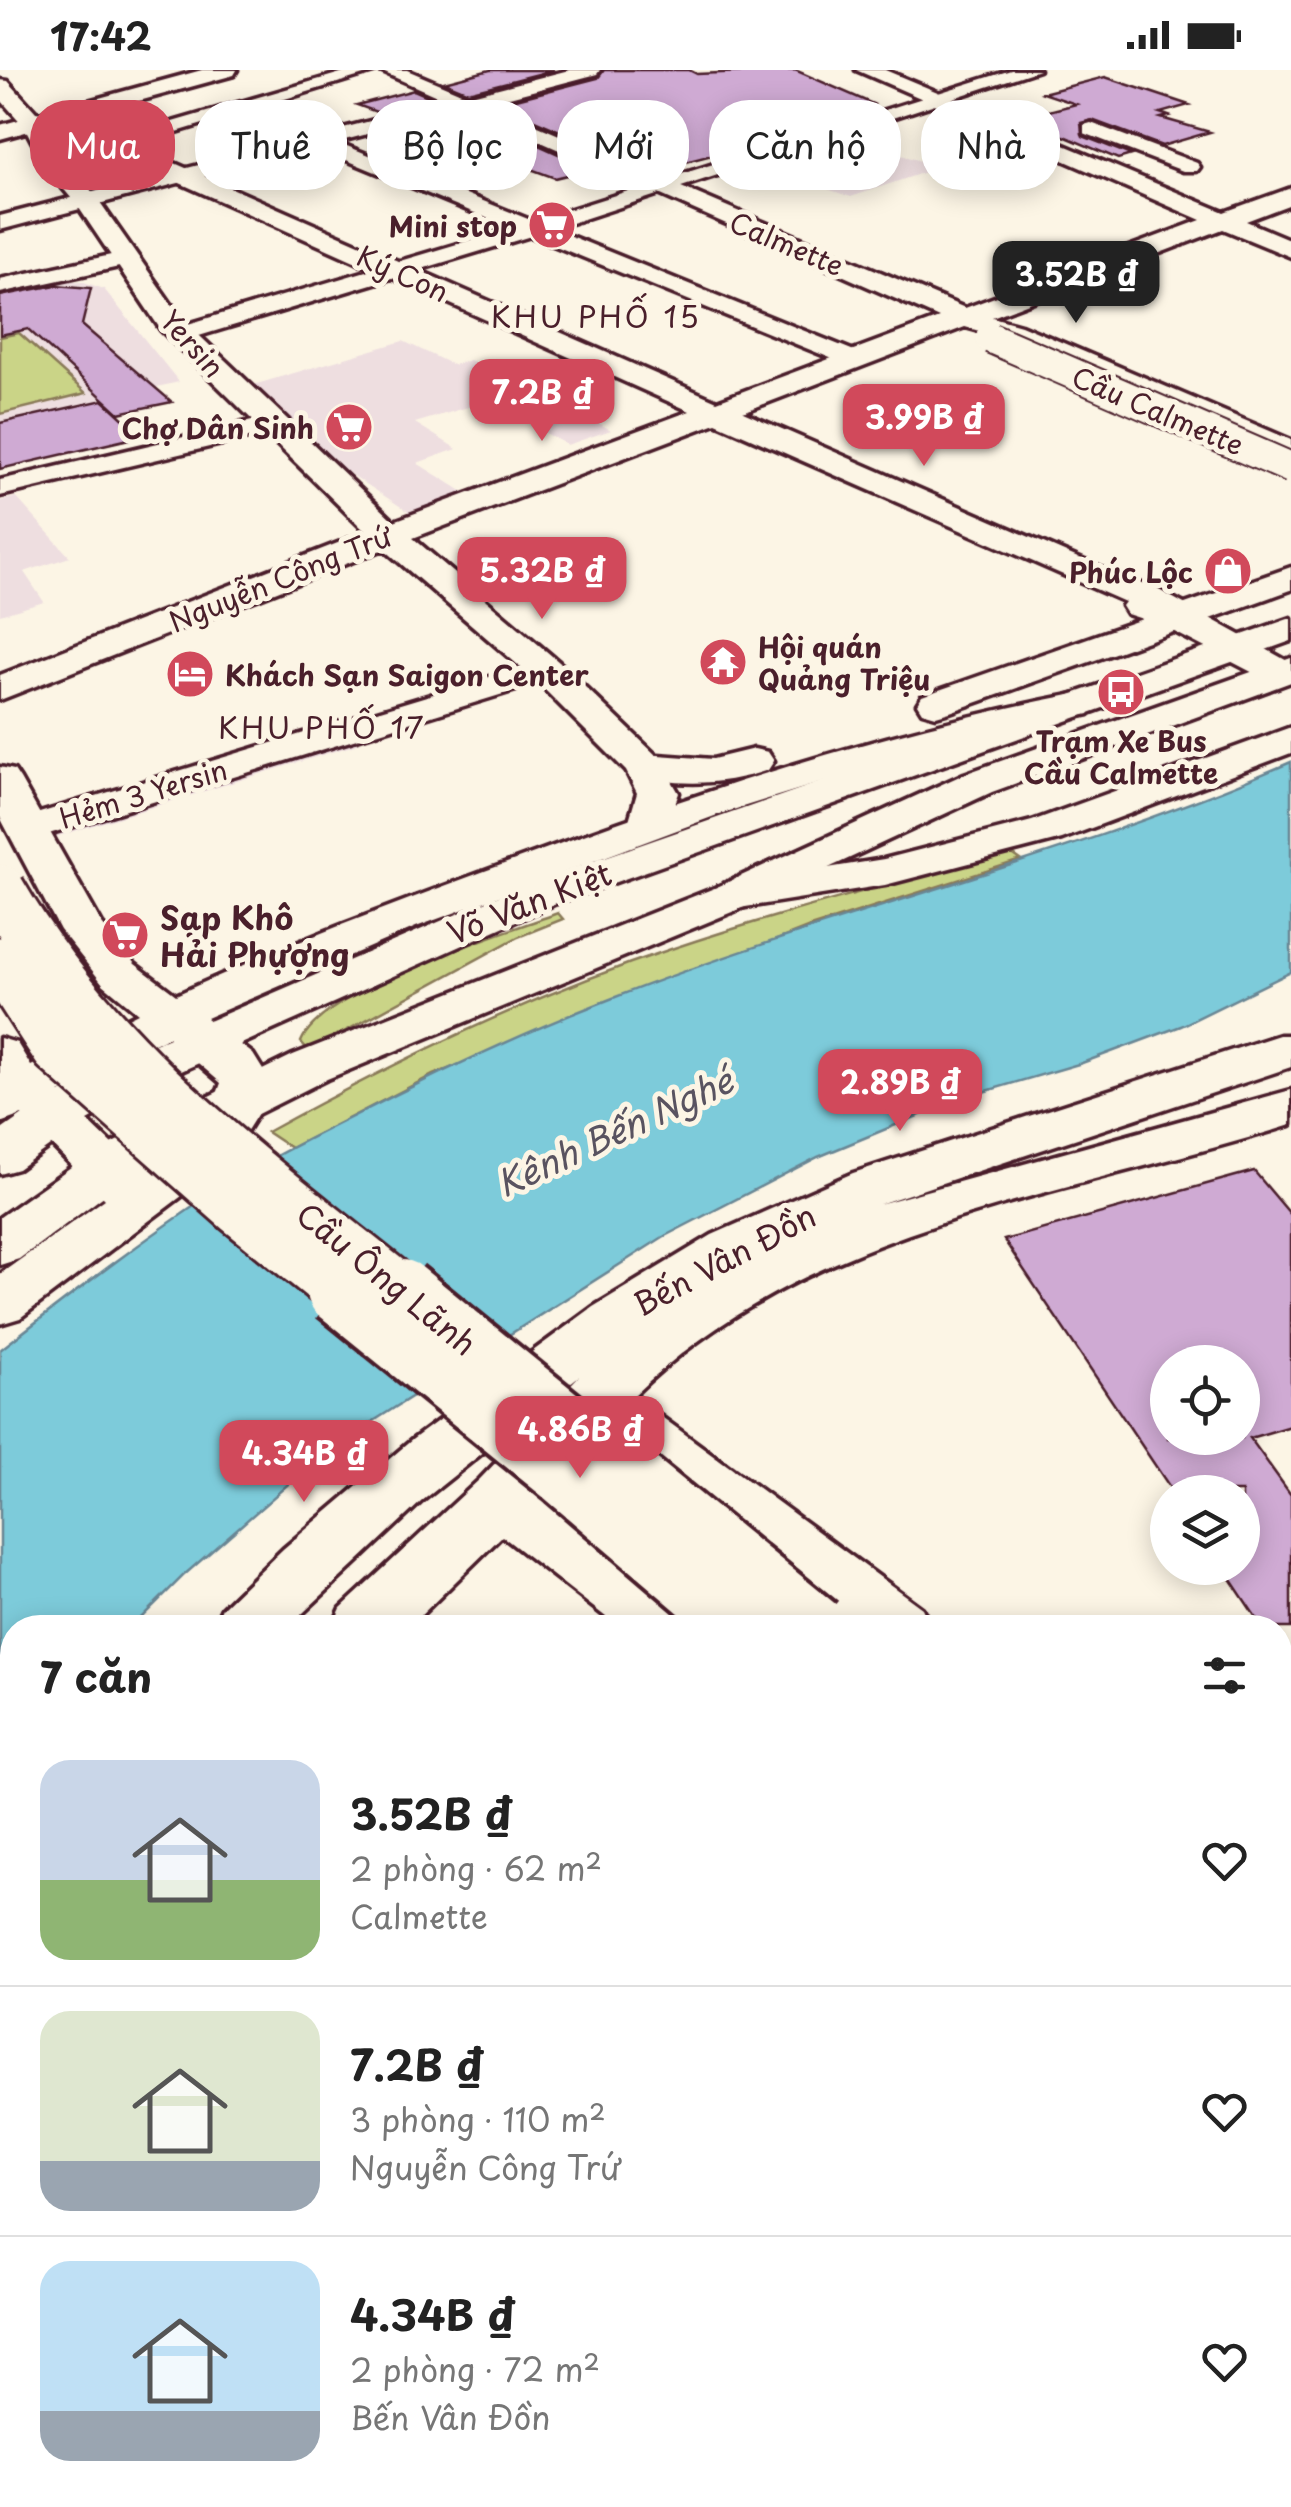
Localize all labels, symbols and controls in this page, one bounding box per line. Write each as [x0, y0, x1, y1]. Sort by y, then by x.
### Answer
text: 17:42 [50, 7, 152, 64]
chip: Mua [30, 100, 175, 190]
chip: Thuê [195, 100, 347, 190]
chip: Bộ lọc [367, 100, 537, 190]
chip: Mới [557, 100, 689, 190]
chip: Căn hộ [709, 100, 901, 190]
chip: Nhà [921, 100, 1060, 190]
supermarket icon: Mini stop [526, 199, 578, 251]
street label: Calmette [723, 200, 851, 286]
place label: Mini stop [389, 204, 517, 247]
street label: Ký Con [350, 234, 456, 312]
pin: 3.52B ₫ [984, 241, 1168, 326]
text: 3.52B ₫ [1014, 249, 1138, 297]
district label: KHU PHỐ 15 [491, 292, 701, 338]
street label: Yersin [151, 299, 235, 387]
street label: Cầu Calmette [1065, 354, 1251, 466]
pin: 7.2B ₫ [461, 359, 623, 444]
text: 7.2B ₫ [491, 367, 593, 415]
pin: 3.99B ₫ [832, 384, 1016, 469]
text: 3.99B ₫ [865, 392, 983, 440]
supermarket icon: Chợ Dân Sinh [323, 401, 375, 453]
place label: Chợ Dân Sinh [122, 406, 314, 449]
street label: Nguyễn Công Trứ [162, 513, 400, 642]
pin: 5.32B ₫ [450, 537, 634, 622]
text: 5.32B ₫ [479, 545, 605, 593]
shop icon: Phúc Lộc [1202, 545, 1254, 597]
place label: Phúc Lộc [1069, 550, 1193, 593]
place label: Hội quán Quảng Triệu [758, 625, 931, 700]
temple icon: Hội quán Quảng Triệu [697, 636, 749, 688]
hotel icon: Khách Sạn Saigon Center [164, 648, 216, 700]
place label: Khách Sạn Saigon Center [225, 653, 589, 696]
bus stop icon: Trạm Xe Bus Cầu Calmette [1095, 666, 1147, 718]
district label: KHU PHỐ 17 [218, 703, 426, 749]
place label: Trạm Xe Bus Cầu Calmette [1024, 719, 1218, 794]
street label: Hẻm 3 Yersin [54, 747, 232, 839]
street label: Võ Văn Kiệt [440, 849, 618, 955]
place label: Sạp Khô Hải Phựợng [160, 893, 350, 978]
supermarket icon: Sạp Khô Hải Phựợng [99, 909, 151, 961]
pin: 2.89B ₫ [808, 1049, 992, 1134]
water label: Kênh Bến Nghé [487, 1052, 744, 1209]
text: 2.89B ₫ [840, 1057, 960, 1105]
street label: Cầu Ông Lãnh [286, 1190, 488, 1366]
street label: Bến Vân Đồn [624, 1191, 824, 1327]
map controls [1150, 1345, 1260, 1585]
button: locate [1150, 1345, 1260, 1455]
pin: 4.86B ₫ [488, 1396, 672, 1481]
text: 4.86B ₫ [517, 1404, 643, 1452]
pin: 4.34B ₫ [212, 1420, 396, 1505]
text: 4.34B ₫ [241, 1428, 367, 1476]
button: layers [1150, 1475, 1260, 1585]
text: 7 căn [40, 1644, 152, 1707]
icon: filters [1197, 1648, 1252, 1703]
text: 3.52B ₫ [350, 1781, 512, 1844]
icon: home [120, 1800, 240, 1920]
icon: heart [1197, 1833, 1252, 1888]
text: 2 phòng · 62 m² [350, 1844, 602, 1892]
text: Calmette [350, 1892, 488, 1940]
text: 7.2B ₫ [350, 2032, 483, 2095]
icon: home [120, 2051, 240, 2171]
icon: heart [1197, 2084, 1252, 2139]
text: 3 phòng · 110 m² [350, 2095, 606, 2143]
text: Nguyễn Công Trứ [350, 2143, 620, 2191]
text: 4.34B ₫ [350, 2282, 514, 2345]
icon: home [120, 2301, 240, 2421]
icon: heart [1197, 2334, 1252, 2389]
text: 2 phòng · 72 m² [350, 2345, 600, 2393]
text: Bến Vân Đồn [350, 2393, 551, 2441]

